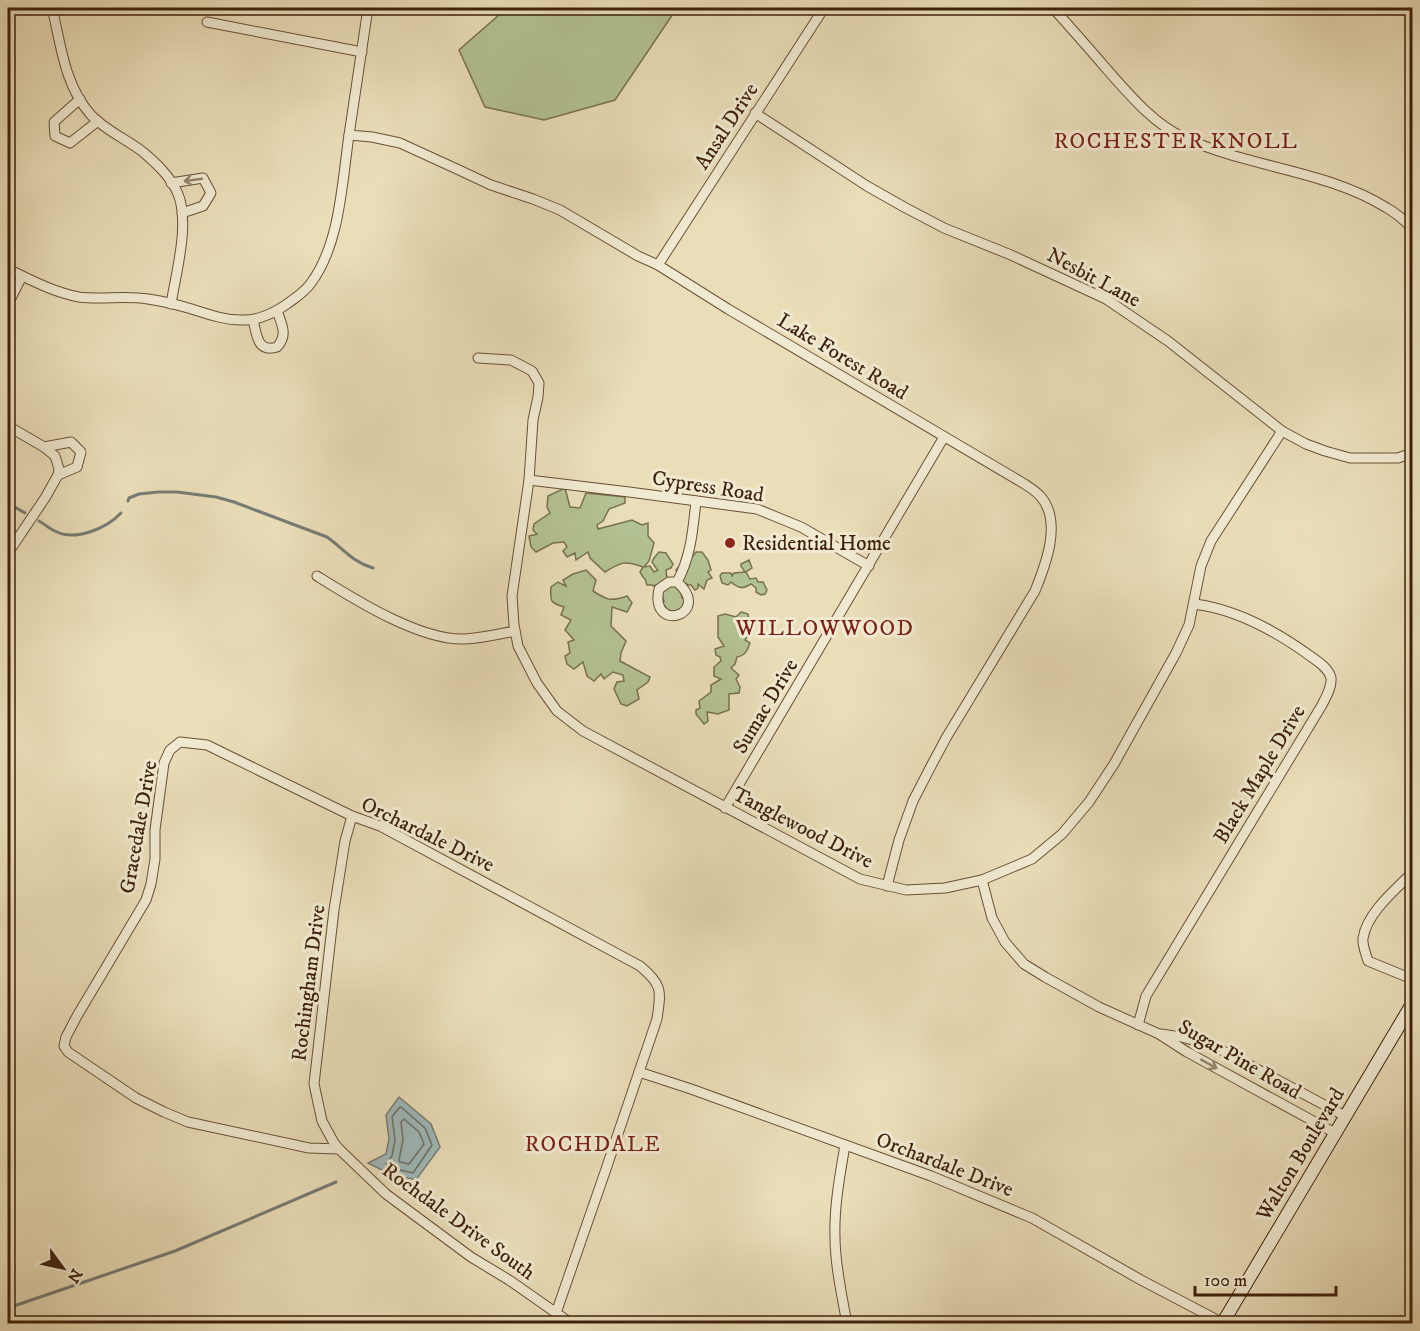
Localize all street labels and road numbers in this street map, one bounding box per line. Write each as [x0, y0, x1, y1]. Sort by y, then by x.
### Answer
street label: Ansal Drive [689, 78, 765, 175]
street label: Nesbit Lane [1042, 242, 1145, 314]
street label: Lake Forest Road [772, 308, 913, 406]
street label: Cypress Road [650, 465, 766, 509]
street label: Sumac Drive [727, 654, 804, 759]
street label: Black Maple Drive [1208, 700, 1312, 849]
street label: Gracedale Drive [114, 758, 164, 896]
street label: Tanglewood Drive [728, 781, 878, 875]
street label: Orchardale Drive [357, 791, 499, 878]
street label: Rochingham Drive [286, 903, 332, 1063]
street label: Sugar Pine Road [1173, 1014, 1306, 1106]
street label: Walton Boulevard [1250, 1083, 1351, 1227]
street label: Orchardale Drive [872, 1127, 1017, 1203]
street label: Rochdale Drive South [377, 1157, 540, 1286]

